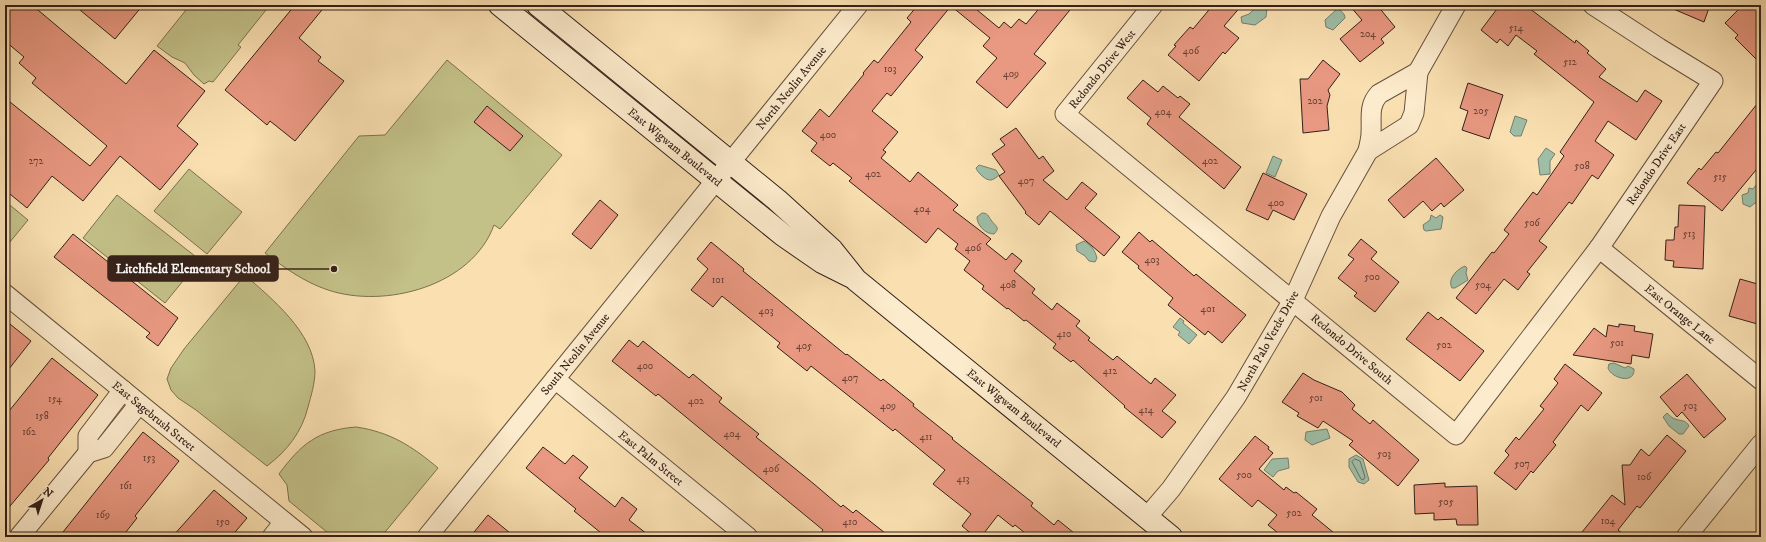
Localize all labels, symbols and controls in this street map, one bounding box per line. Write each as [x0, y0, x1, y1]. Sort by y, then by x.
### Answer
house number: 514 [1509, 22, 1523, 34]
street label: Redondo Drive West [1066, 26, 1139, 112]
house number: 204 [1360, 28, 1376, 40]
street label: North Neolin Avenue [753, 44, 830, 133]
house number: 406 [1183, 45, 1200, 57]
house number: 512 [1563, 56, 1577, 68]
house number: 103 [884, 63, 897, 75]
house number: 409 [1003, 68, 1019, 80]
house number: 202 [1307, 95, 1323, 107]
street label: East Wigwam Boulevard [624, 105, 725, 190]
house number: 205 [1473, 105, 1489, 117]
house number: 404 [1155, 106, 1172, 118]
street label: Redondo Drive East [1623, 120, 1690, 208]
house number: 400 [820, 129, 836, 141]
house number: 272 [29, 155, 44, 167]
house number: 402 [1202, 155, 1218, 167]
house number: 508 [1574, 160, 1590, 172]
house number: 402 [865, 168, 881, 180]
house number: 515 [1713, 171, 1727, 183]
house number: 407 [1018, 175, 1034, 187]
house number: 400 [1268, 197, 1284, 209]
house number: 404 [914, 203, 931, 215]
house number: 506 [1524, 217, 1541, 229]
house number: 513 [1683, 228, 1695, 240]
house number: 406 [965, 242, 982, 254]
house number: 403 [1145, 254, 1160, 266]
callout: Litchfield Elementary School [108, 256, 278, 281]
text: Litchfield Elementary School [116, 261, 271, 278]
house number: 500 [1364, 271, 1380, 283]
house number: 101 [712, 274, 725, 286]
house number: 408 [1000, 279, 1016, 291]
house number: 504 [1475, 279, 1491, 291]
street label: East Orange Lane [1641, 281, 1718, 348]
street label: North Palo Verde Drive [1234, 288, 1302, 394]
house number: 401 [1201, 303, 1216, 315]
house number: 403 [759, 305, 774, 317]
street label: South Neolin Avenue [538, 310, 613, 398]
street label: Redondo Drive South [1308, 311, 1396, 389]
house number: 410 [1057, 328, 1071, 340]
house number: 501 [1610, 337, 1624, 349]
house number: 502 [1436, 339, 1452, 351]
house number: 405 [796, 340, 812, 352]
house number: 400 [637, 360, 653, 372]
house number: 412 [1103, 365, 1117, 377]
street label: East Wigwam Boulevard [963, 366, 1064, 451]
house number: 407 [842, 372, 858, 384]
street label: East Sagebrush Street [109, 378, 199, 455]
house number: 501 [1309, 392, 1323, 404]
house number: 154 [48, 393, 62, 405]
house number: 402 [688, 395, 704, 407]
house number: 409 [880, 400, 896, 412]
house number: 503 [1683, 400, 1697, 412]
house number: 414 [1138, 404, 1154, 416]
house number: 158 [35, 410, 49, 422]
house number: 162 [22, 426, 36, 438]
street label: East Palm Street [615, 427, 686, 489]
house number: 404 [724, 428, 741, 440]
house number: 411 [919, 431, 933, 443]
house number: 503 [1377, 448, 1391, 460]
house number: 153 [143, 452, 155, 464]
house number: 507 [1514, 458, 1530, 470]
house number: 406 [763, 463, 780, 475]
house number: 500 [1236, 469, 1252, 481]
house number: 106 [1637, 471, 1652, 483]
house number: 413 [956, 473, 970, 485]
north arrow [22, 480, 62, 520]
house number: 161 [120, 480, 133, 492]
text: N [40, 485, 56, 501]
house number: 505 [1438, 496, 1454, 508]
house number: 502 [1286, 507, 1302, 519]
house number: 169 [96, 509, 110, 521]
house number: 104 [1601, 515, 1616, 527]
house number: 150 [216, 516, 230, 528]
house number: 410 [843, 516, 857, 528]

